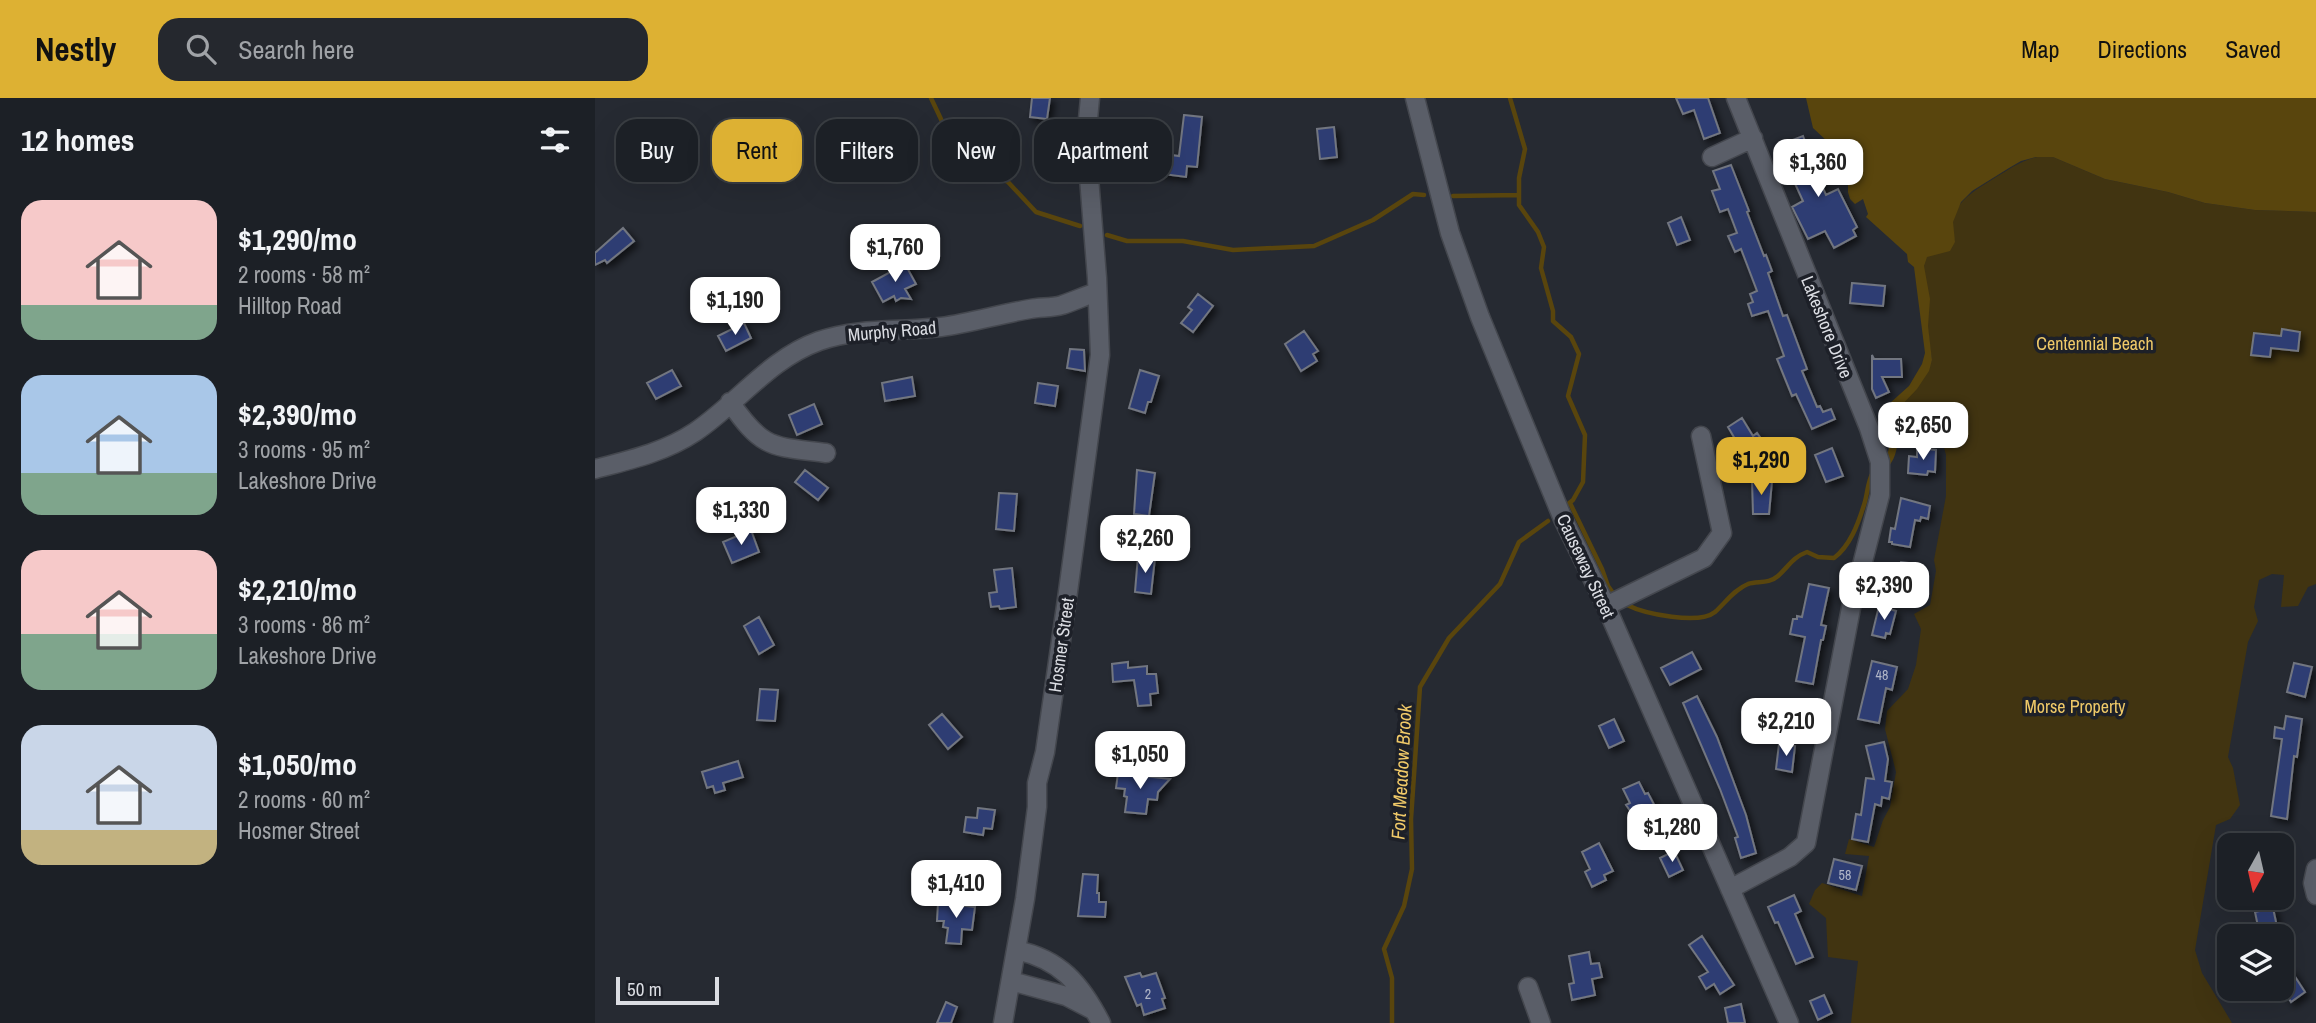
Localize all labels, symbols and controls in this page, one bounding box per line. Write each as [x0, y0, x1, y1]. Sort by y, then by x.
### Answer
search box [158, 18, 648, 81]
text: Nestly [35, 27, 116, 71]
icon: search [182, 30, 220, 68]
text: Search here [238, 32, 354, 67]
text: Map [2021, 33, 2059, 65]
text: Directions [2097, 33, 2187, 65]
text: Saved [2225, 33, 2281, 65]
chip: Buy [616, 119, 698, 182]
chip: Rent [712, 119, 802, 182]
chip: Filters [816, 119, 918, 182]
chip: New [932, 119, 1020, 182]
chip: Apartment [1034, 119, 1172, 182]
text: 12 homes [21, 120, 135, 160]
icon: filters [536, 121, 574, 159]
pin: $1,360 [1761, 140, 1875, 199]
text: $1,360 [1789, 146, 1847, 177]
text: $1,290/mo [238, 219, 357, 259]
pin: $1,760 [838, 225, 952, 284]
icon: home [77, 228, 161, 312]
text: $1,760 [866, 231, 924, 262]
text: 2 rooms · 58 m² [238, 259, 370, 290]
street label: Lakeshore Drive [1795, 272, 1859, 382]
pin: $1,190 [678, 278, 792, 337]
text: $1,190 [706, 284, 764, 315]
text: Hilltop Road [238, 290, 342, 321]
street label: Murphy Road [847, 315, 937, 347]
park label: Centennial Beach [2036, 331, 2154, 356]
text: $2,390/mo [238, 394, 357, 434]
pin: $2,650 [1866, 402, 1980, 462]
icon: home [77, 403, 161, 487]
text: $2,650 [1894, 409, 1952, 440]
text: 3 rooms · 95 m² [238, 434, 370, 465]
pin: $1,290 [1704, 438, 1818, 497]
text: $1,290 [1732, 444, 1790, 475]
text: Lakeshore Drive [238, 465, 376, 496]
pin: $1,330 [684, 488, 798, 547]
text: $1,330 [712, 494, 770, 525]
street label: Causeway Street [1551, 510, 1621, 622]
pin: $2,260 [1088, 516, 1202, 575]
text: $2,260 [1116, 522, 1174, 553]
pin: $2,390 [1827, 562, 1941, 622]
text: $2,210/mo [238, 569, 357, 609]
text: $2,390 [1855, 569, 1913, 600]
icon: home [77, 578, 161, 662]
street label: Hosmer Street [1042, 596, 1080, 694]
text: 3 rooms · 86 m² [238, 609, 370, 640]
text: Lakeshore Drive [238, 640, 376, 671]
house number: 48 [1876, 666, 1888, 684]
park label: Morse Property [2025, 694, 2126, 719]
pin: $2,210 [1729, 698, 1843, 758]
water label: Fort Meadow Brook [1384, 703, 1418, 840]
text: $2,210 [1757, 705, 1815, 736]
pin: $1,050 [1083, 732, 1197, 791]
text: $1,050 [1111, 738, 1169, 769]
text: $1,050/mo [238, 744, 357, 784]
icon: home [77, 753, 161, 837]
text: 2 rooms · 60 m² [238, 784, 370, 815]
pin: $1,280 [1615, 804, 1729, 864]
text: $1,280 [1643, 811, 1701, 842]
text: Hosmer Street [238, 815, 360, 846]
north arrow [2217, 833, 2294, 910]
map controls [2217, 833, 2294, 1001]
pin: $1,410 [899, 860, 1013, 920]
house number: 58 [1839, 866, 1851, 884]
text: $1,410 [927, 867, 985, 898]
button: layers [2217, 924, 2294, 1001]
scale bar [616, 974, 719, 1006]
text: 50 m [627, 976, 662, 1002]
house number: 2 [1145, 985, 1151, 1003]

